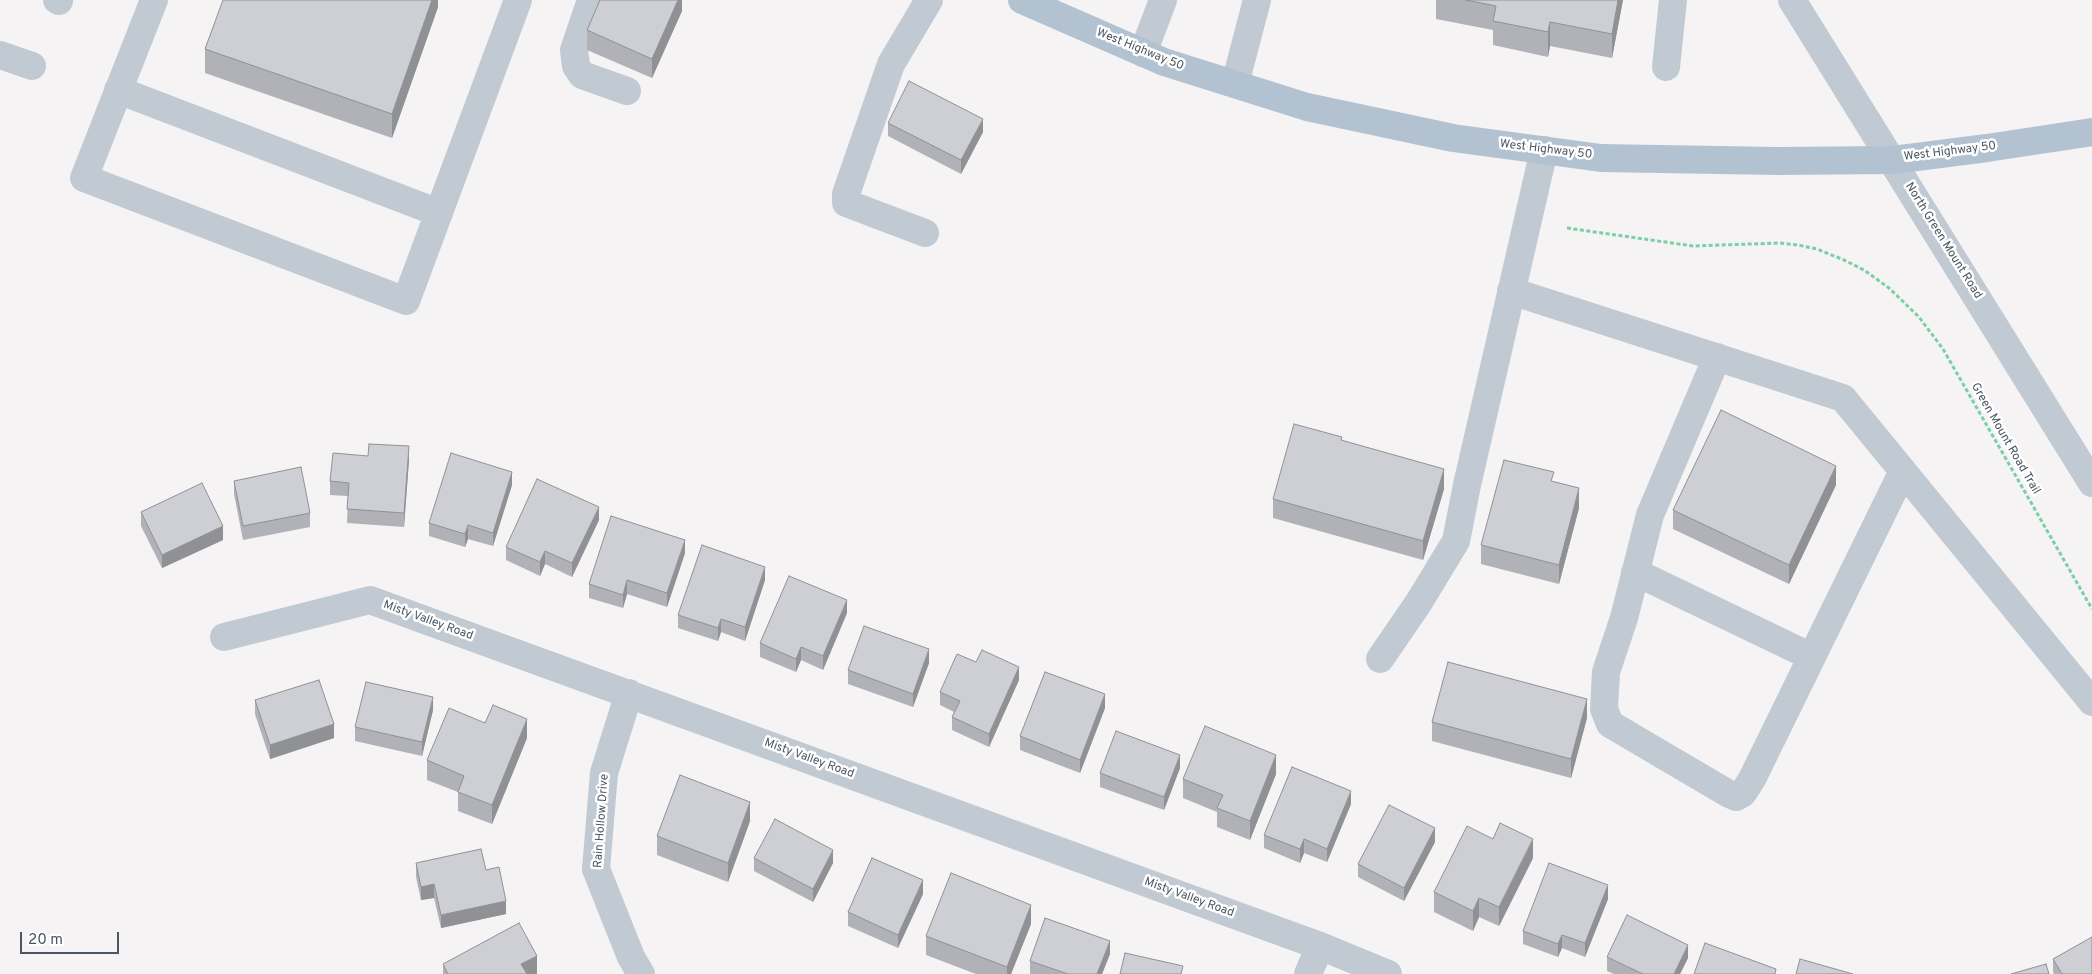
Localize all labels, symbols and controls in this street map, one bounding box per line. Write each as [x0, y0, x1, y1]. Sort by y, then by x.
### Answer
street label: West Highway 50 [1094, 26, 1186, 74]
street label: West Highway 50 [1499, 137, 1593, 163]
street label: West Highway 50 [1903, 139, 1997, 165]
street label: North Green Mount Road [1901, 180, 1985, 302]
street label: Green Mount Road Trail [1967, 381, 2043, 497]
street label: Misty Valley Road [381, 598, 475, 644]
street label: Misty Valley Road [762, 736, 856, 782]
street label: Rain Hollow Drive [592, 773, 612, 869]
street label: Misty Valley Road [1142, 875, 1236, 921]
scale bar [22, 922, 121, 954]
text: 20 m [28, 931, 63, 950]

